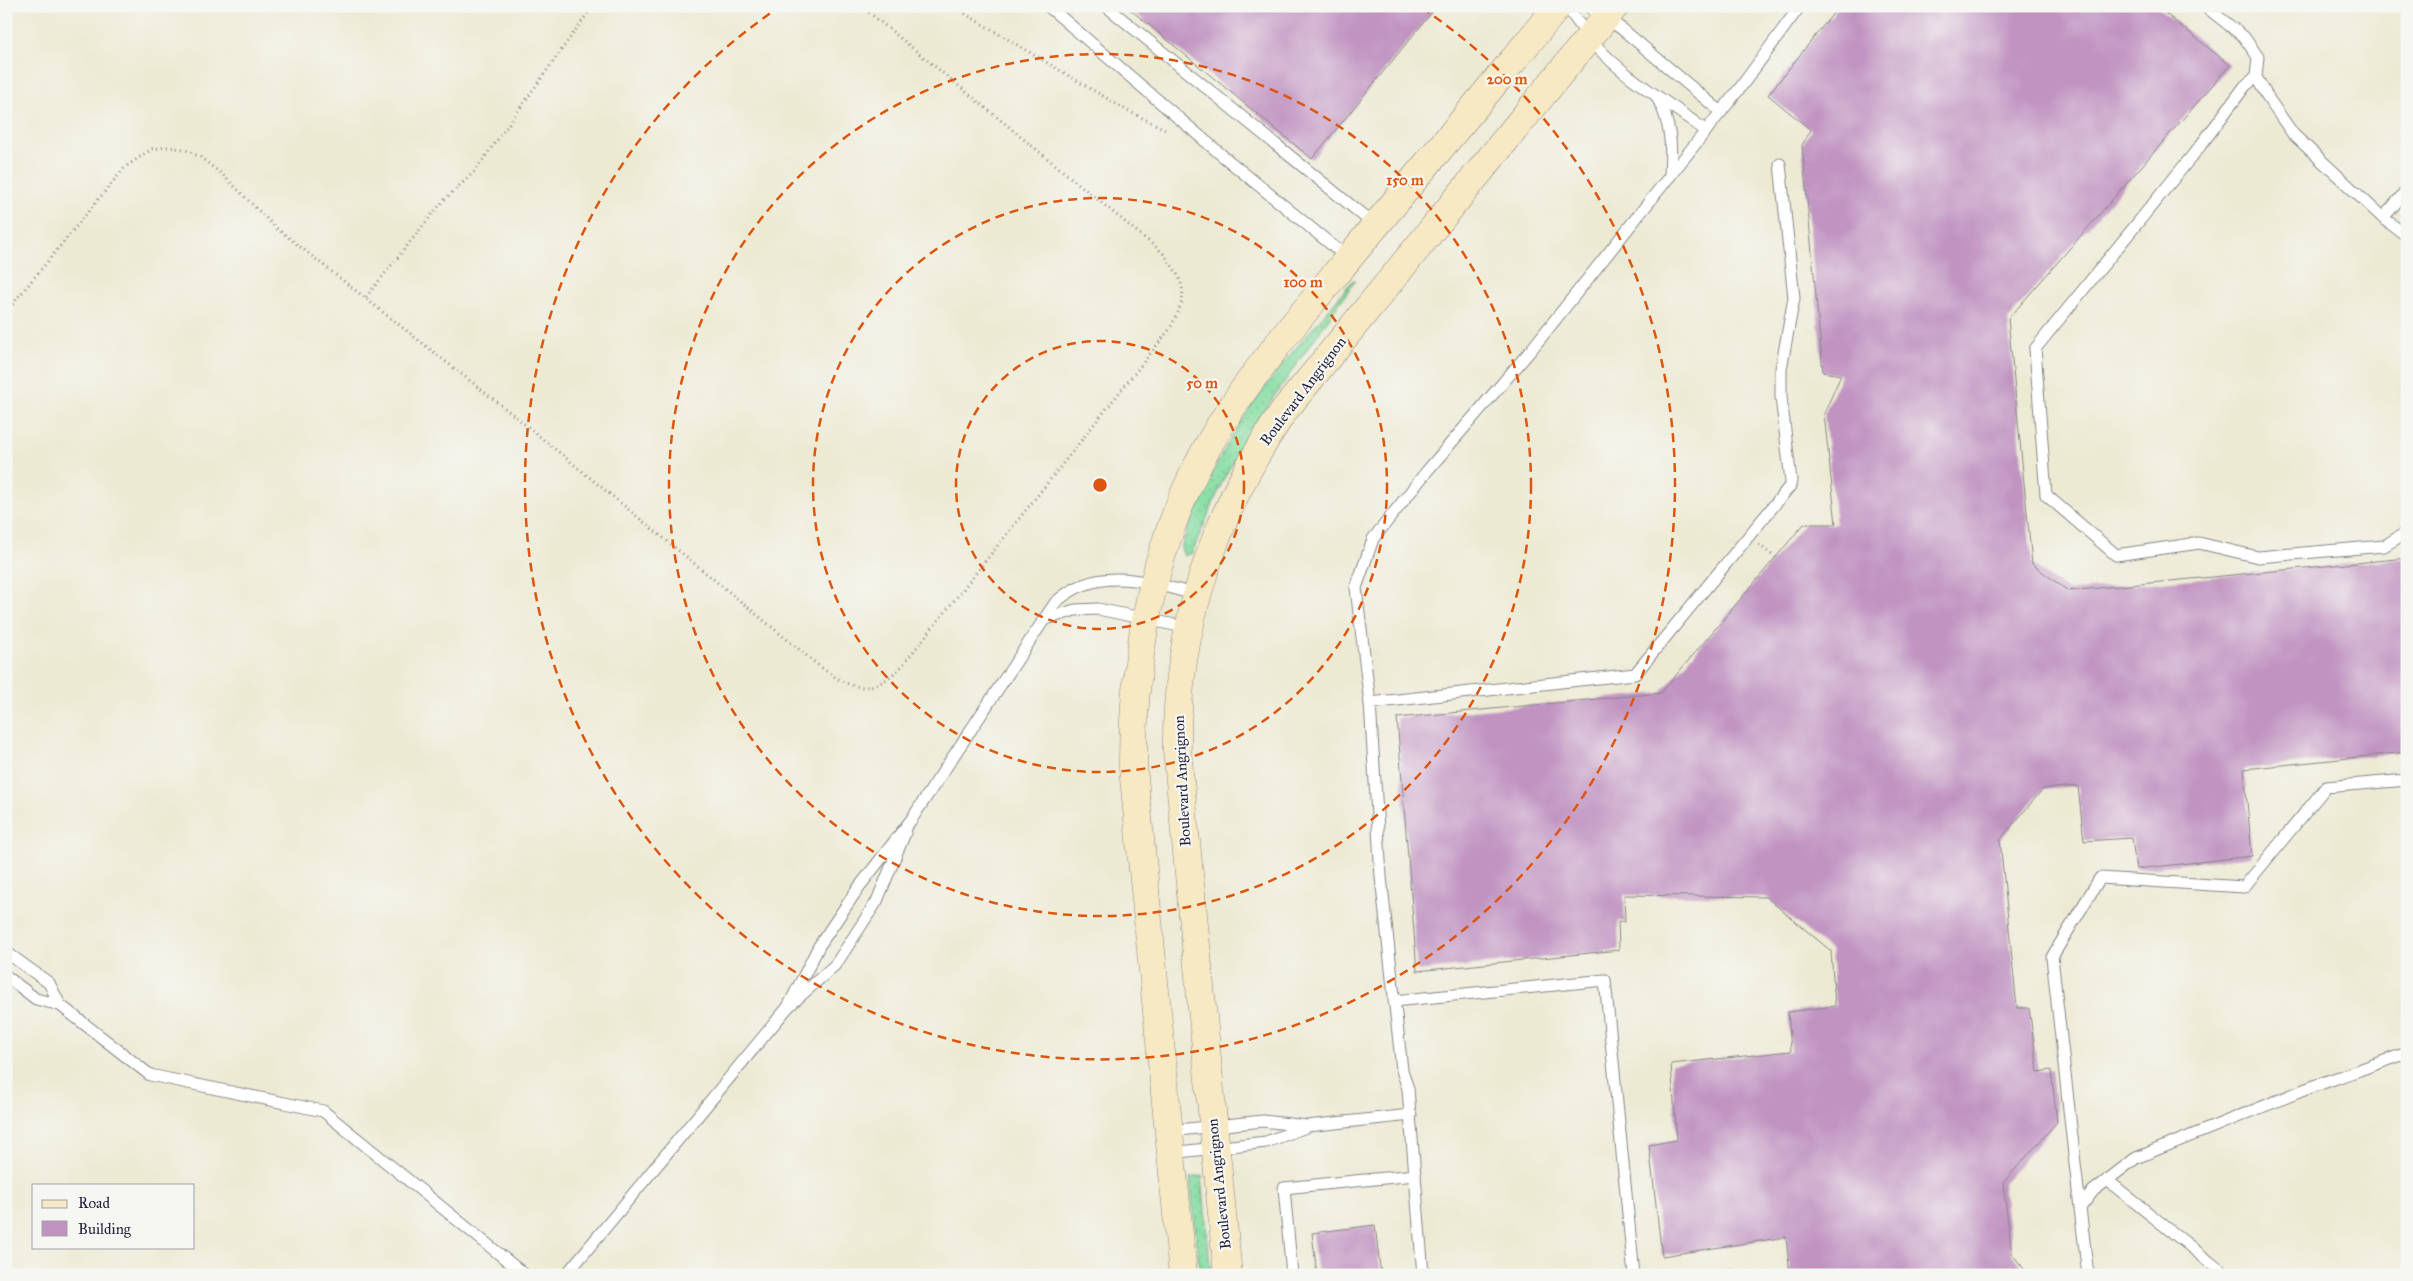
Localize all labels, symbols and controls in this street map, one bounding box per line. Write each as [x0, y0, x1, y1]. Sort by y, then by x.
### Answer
text: 200 m [1487, 70, 1528, 88]
text: 150 m [1386, 171, 1424, 189]
text: 100 m [1283, 273, 1323, 291]
street label: Boulevard Angrignon [1256, 333, 1350, 449]
text: 50 m [1186, 374, 1218, 392]
centre of rings [1091, 476, 1109, 494]
street label: Boulevard Angrignon [1170, 715, 1194, 847]
street label: Boulevard Angrignon [1203, 1118, 1235, 1250]
legend [32, 1184, 195, 1248]
text: Road [78, 1194, 110, 1212]
text: Building [78, 1220, 132, 1238]

